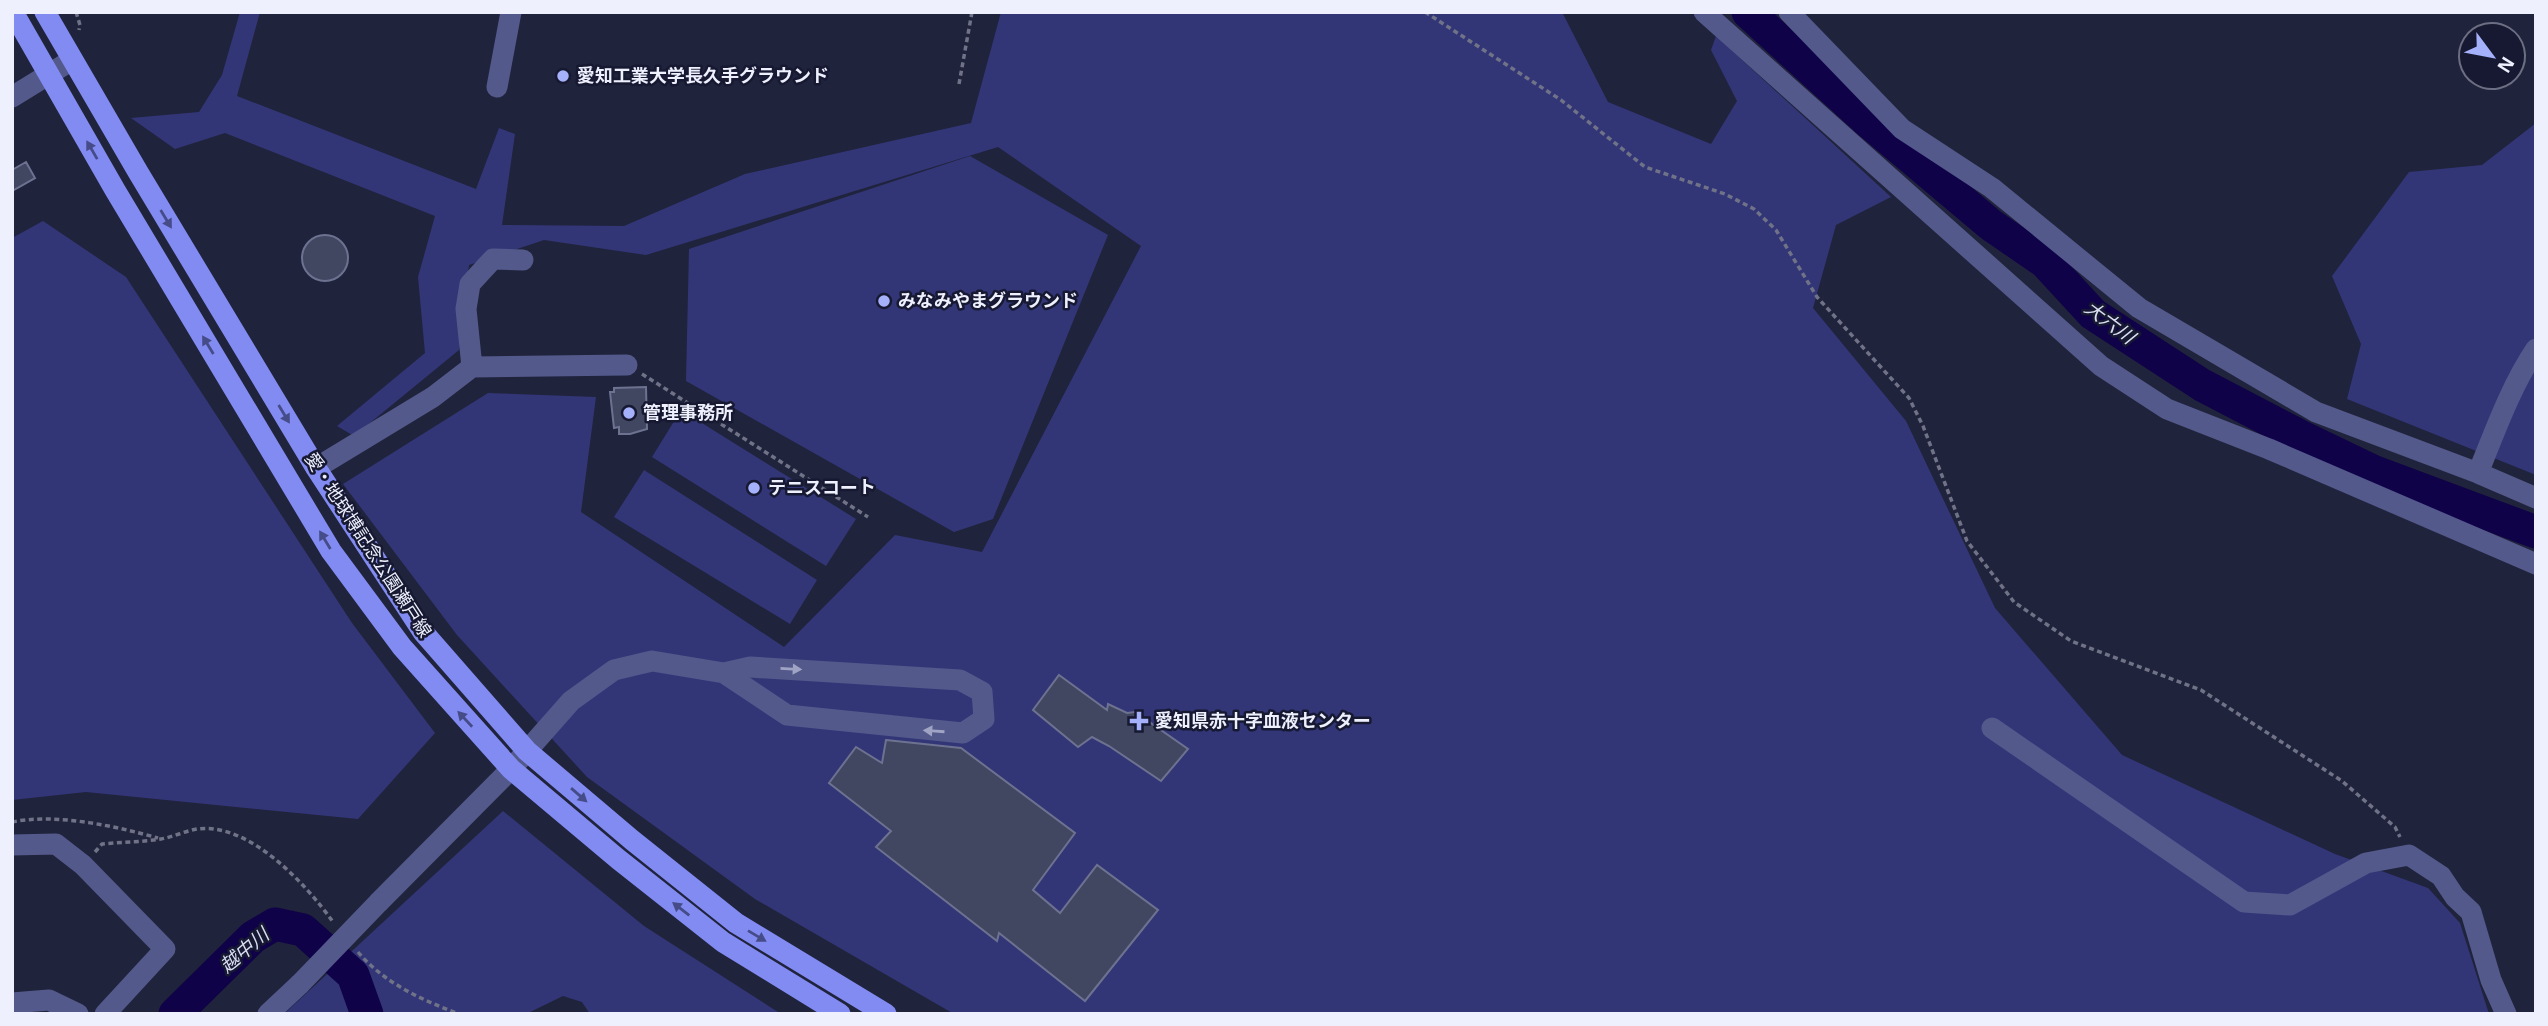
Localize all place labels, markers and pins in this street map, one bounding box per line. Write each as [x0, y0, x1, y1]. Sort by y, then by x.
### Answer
place label: 愛知工業大学長久手グラウンド [577, 66, 829, 86]
marker: 愛知工業大学長久手グラウンド [555, 68, 571, 84]
place label: みなみやまグラウンド [898, 291, 1078, 311]
marker: みなみやまグラウンド [876, 293, 892, 309]
place label: 管理事務所 [643, 403, 733, 423]
marker: 管理事務所 [621, 405, 637, 421]
place label: テニスコート [768, 478, 876, 498]
marker: テニスコート [746, 480, 762, 496]
marker: 愛知県赤十字血液センター [1129, 711, 1149, 731]
place label: 愛知県赤十字血液センター [1155, 711, 1371, 731]

